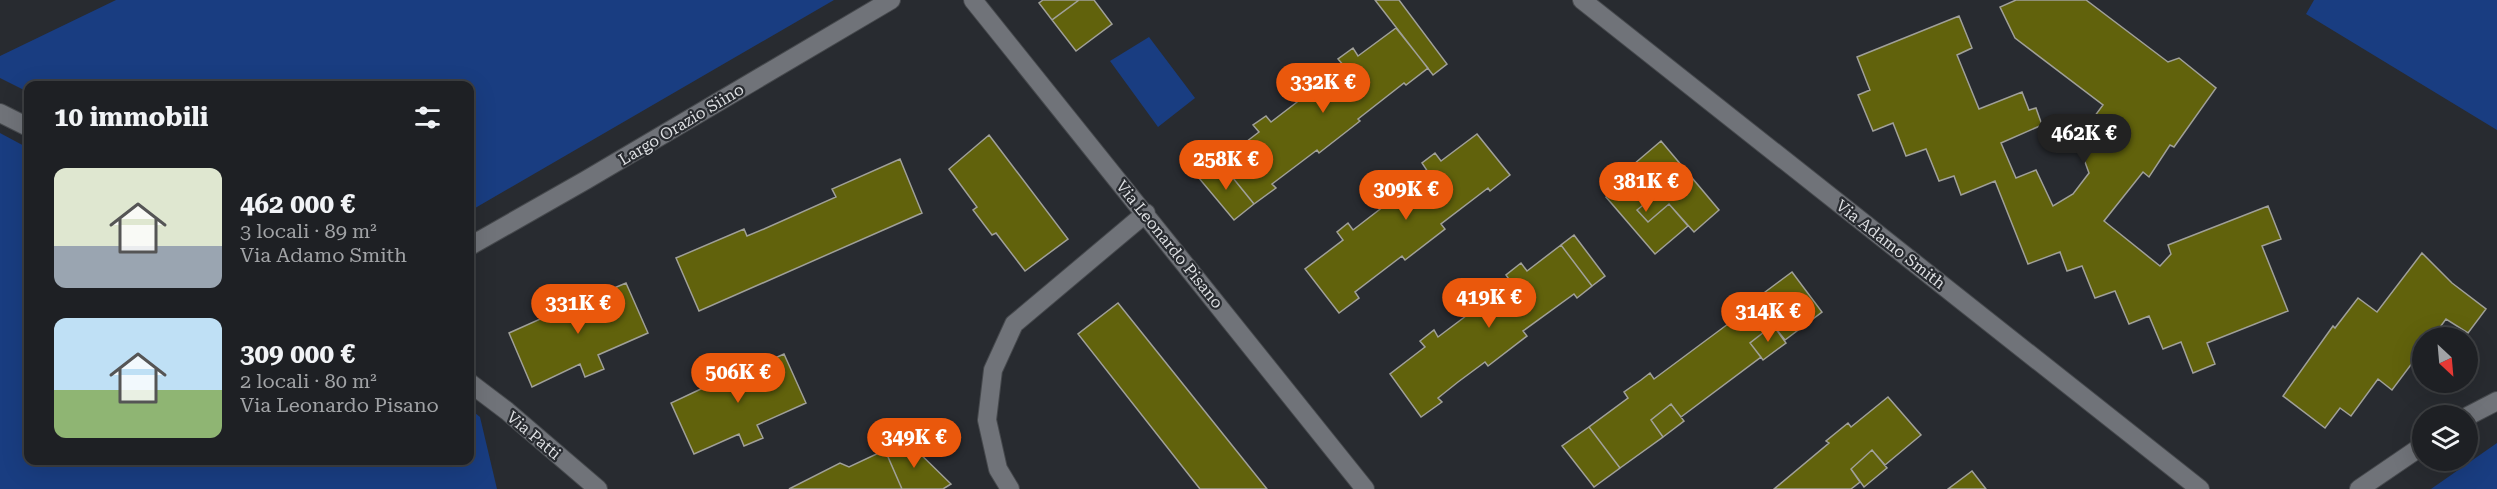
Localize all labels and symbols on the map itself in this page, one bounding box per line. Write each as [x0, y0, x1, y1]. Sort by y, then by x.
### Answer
pin: 332K € [1274, 63, 1372, 114]
street label: Largo Orazio Siino [615, 80, 747, 169]
pin: 462K € [2035, 114, 2133, 165]
pin: 258K € [1177, 140, 1275, 191]
pin: 381K € [1597, 162, 1695, 213]
pin: 309K € [1357, 170, 1455, 221]
street label: Via Leonardo Pisano [1112, 177, 1227, 312]
street label: Via Adamo Smith [1832, 196, 1949, 293]
pin: 419K € [1440, 278, 1538, 329]
pin: 331K € [529, 284, 627, 335]
pin: 314K € [1719, 292, 1817, 343]
north arrow [2412, 327, 2478, 393]
pin: 506K € [689, 353, 787, 404]
street label: Via Patti [503, 407, 565, 463]
pin: 349K € [865, 418, 963, 469]

